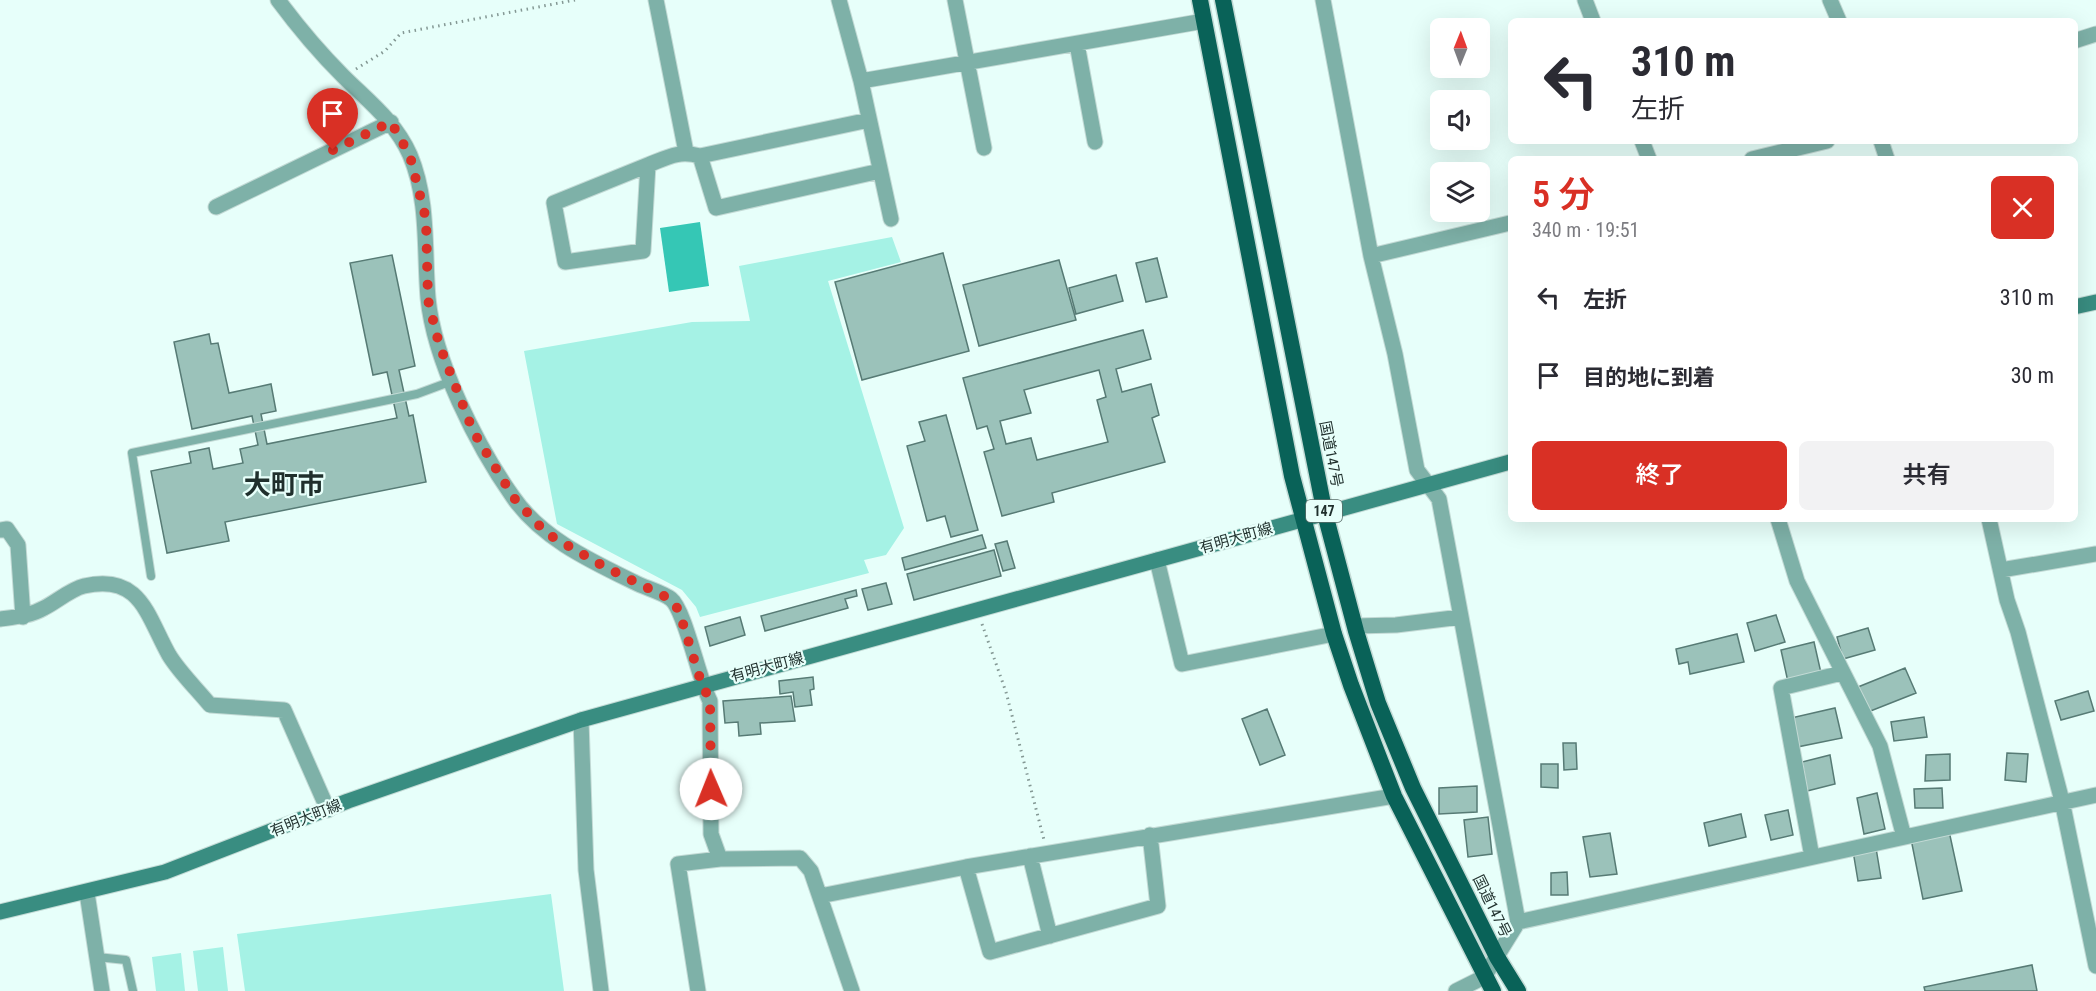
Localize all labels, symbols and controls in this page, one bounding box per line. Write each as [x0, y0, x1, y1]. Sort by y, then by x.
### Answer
north arrow [1430, 18, 1490, 78]
map controls [1430, 18, 1490, 222]
text: 310 m [1631, 37, 1736, 86]
icon: left [1532, 42, 1610, 120]
pin [307, 88, 358, 150]
button: sound [1430, 90, 1490, 150]
text: 左折 [1631, 93, 1685, 125]
icon: arrive [316, 97, 349, 130]
button: layers [1430, 162, 1490, 222]
text: 5 分 [1532, 174, 1594, 216]
button: close [1991, 176, 2054, 239]
text: 340 m · 19:51 [1532, 218, 1639, 242]
icon: left [1532, 281, 1565, 314]
text: 310 m [2000, 285, 2054, 310]
text: 左折 [1583, 287, 1627, 312]
icon: arrive [1532, 359, 1565, 392]
text: 30 m [2011, 363, 2054, 388]
text: 目的地に到着 [1583, 365, 1715, 390]
street label: 国道147号 [1316, 419, 1346, 489]
button: 終了 [1532, 441, 1787, 510]
button: 共有 [1799, 441, 2054, 510]
district label: 大町市 [244, 469, 325, 501]
road number: 147 [1306, 500, 1342, 522]
street label: 有明大町線 [1197, 519, 1275, 557]
street label: 有明大町線 [728, 649, 806, 685]
position arrow [679, 757, 743, 821]
street label: 有明大町線 [268, 796, 344, 840]
street label: 国道147号 [1469, 872, 1515, 940]

